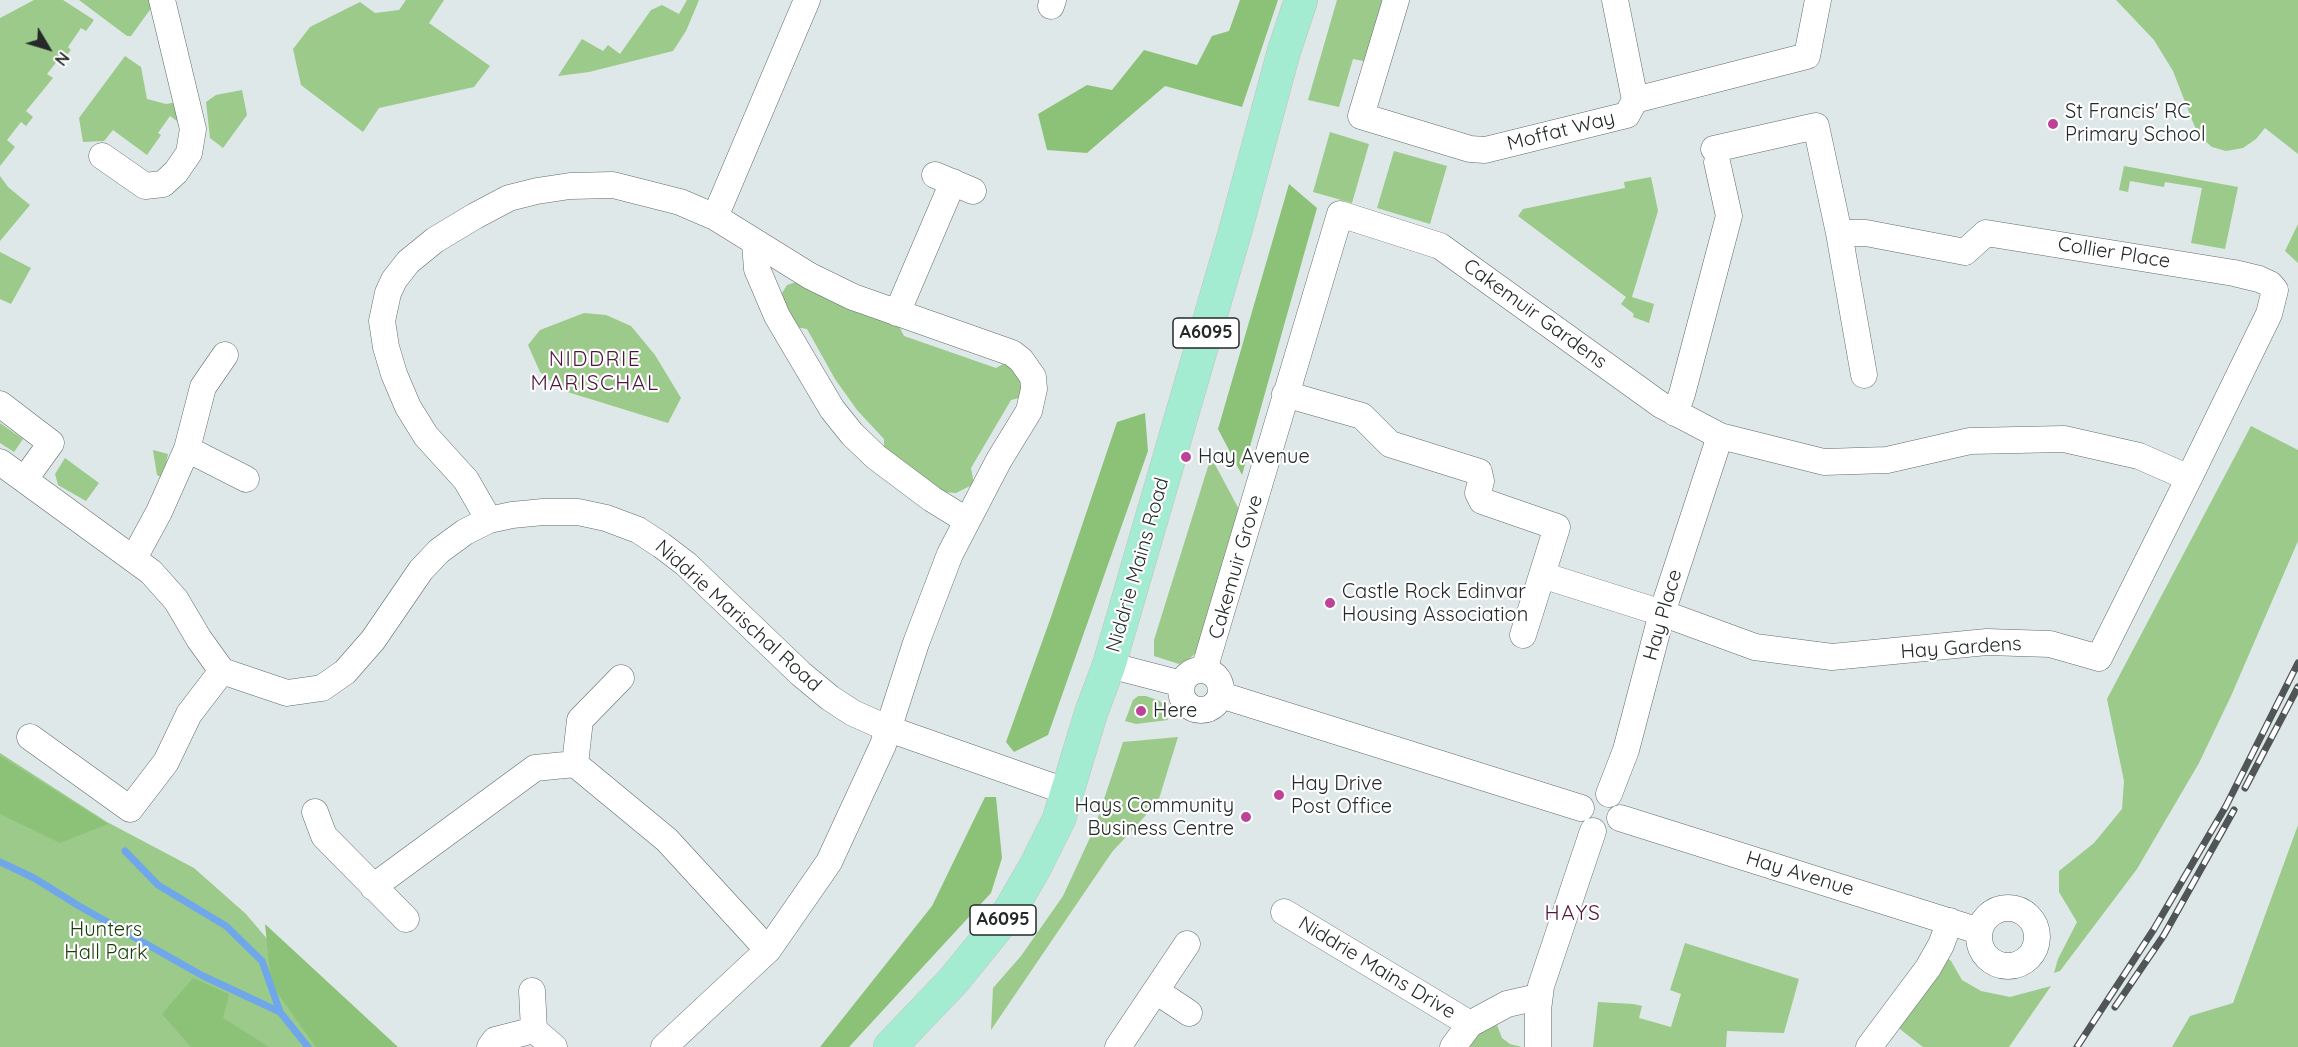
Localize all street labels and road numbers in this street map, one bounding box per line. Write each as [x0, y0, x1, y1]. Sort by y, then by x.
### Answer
street label: Moffat Way [1505, 106, 1617, 156]
street label: Collier Place [2056, 232, 2172, 274]
street label: Cakemuir Gardens [1458, 254, 1612, 374]
road number: A6095 [1173, 318, 1239, 348]
street label: Niddrie Mains Road [1102, 475, 1174, 655]
street label: Cakemuir Grove [1204, 492, 1268, 642]
street label: Niddrie Marischal Road [650, 535, 826, 697]
street label: Hay Place [1639, 567, 1687, 663]
street label: Hay Gardens [1900, 632, 2022, 664]
street label: Hay Avenue [1743, 846, 1857, 902]
road number: A6095 [970, 905, 1036, 935]
street label: Niddrie Mains Drive [1294, 912, 1460, 1024]

